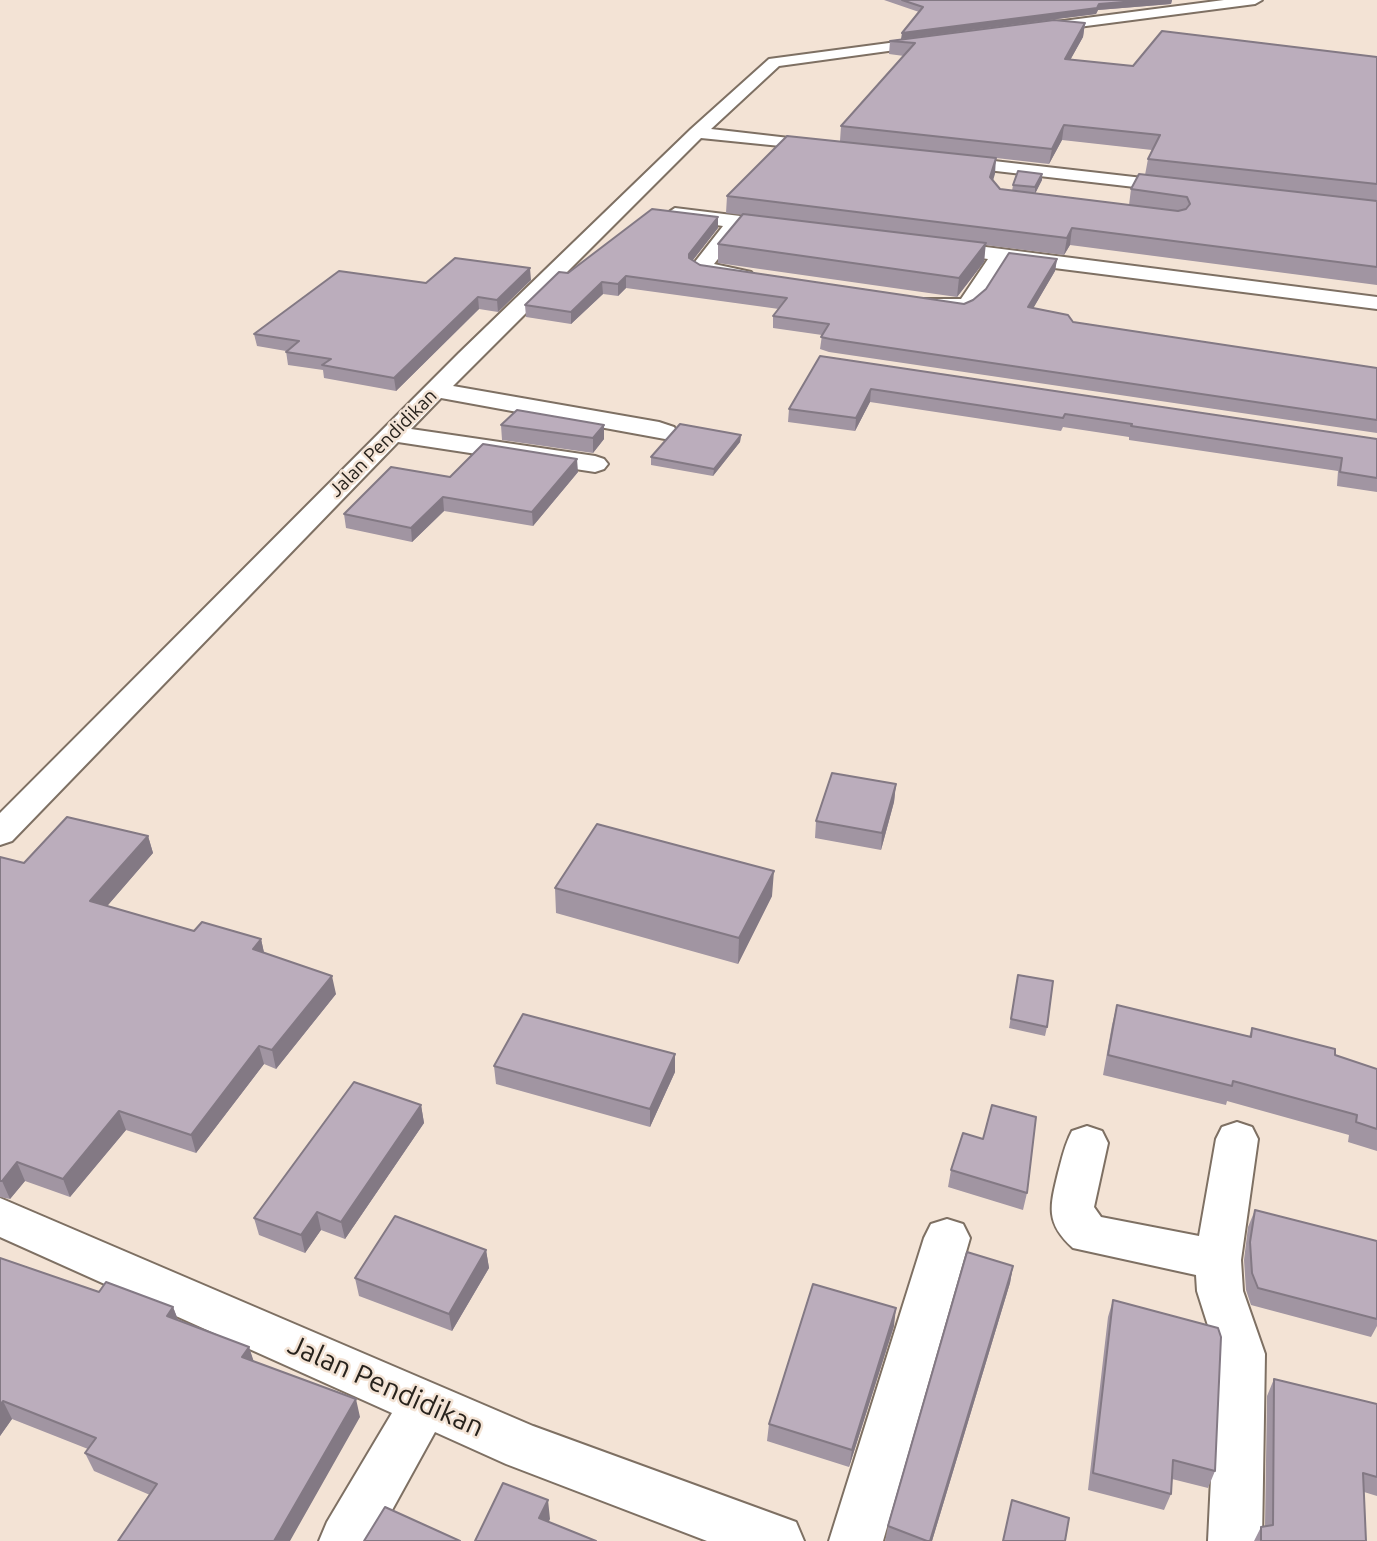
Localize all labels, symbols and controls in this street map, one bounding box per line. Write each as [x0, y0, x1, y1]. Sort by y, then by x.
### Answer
street label: Jalan Pendidikan [324, 384, 442, 502]
street label: Jalan Pendidikan [283, 1328, 489, 1444]

